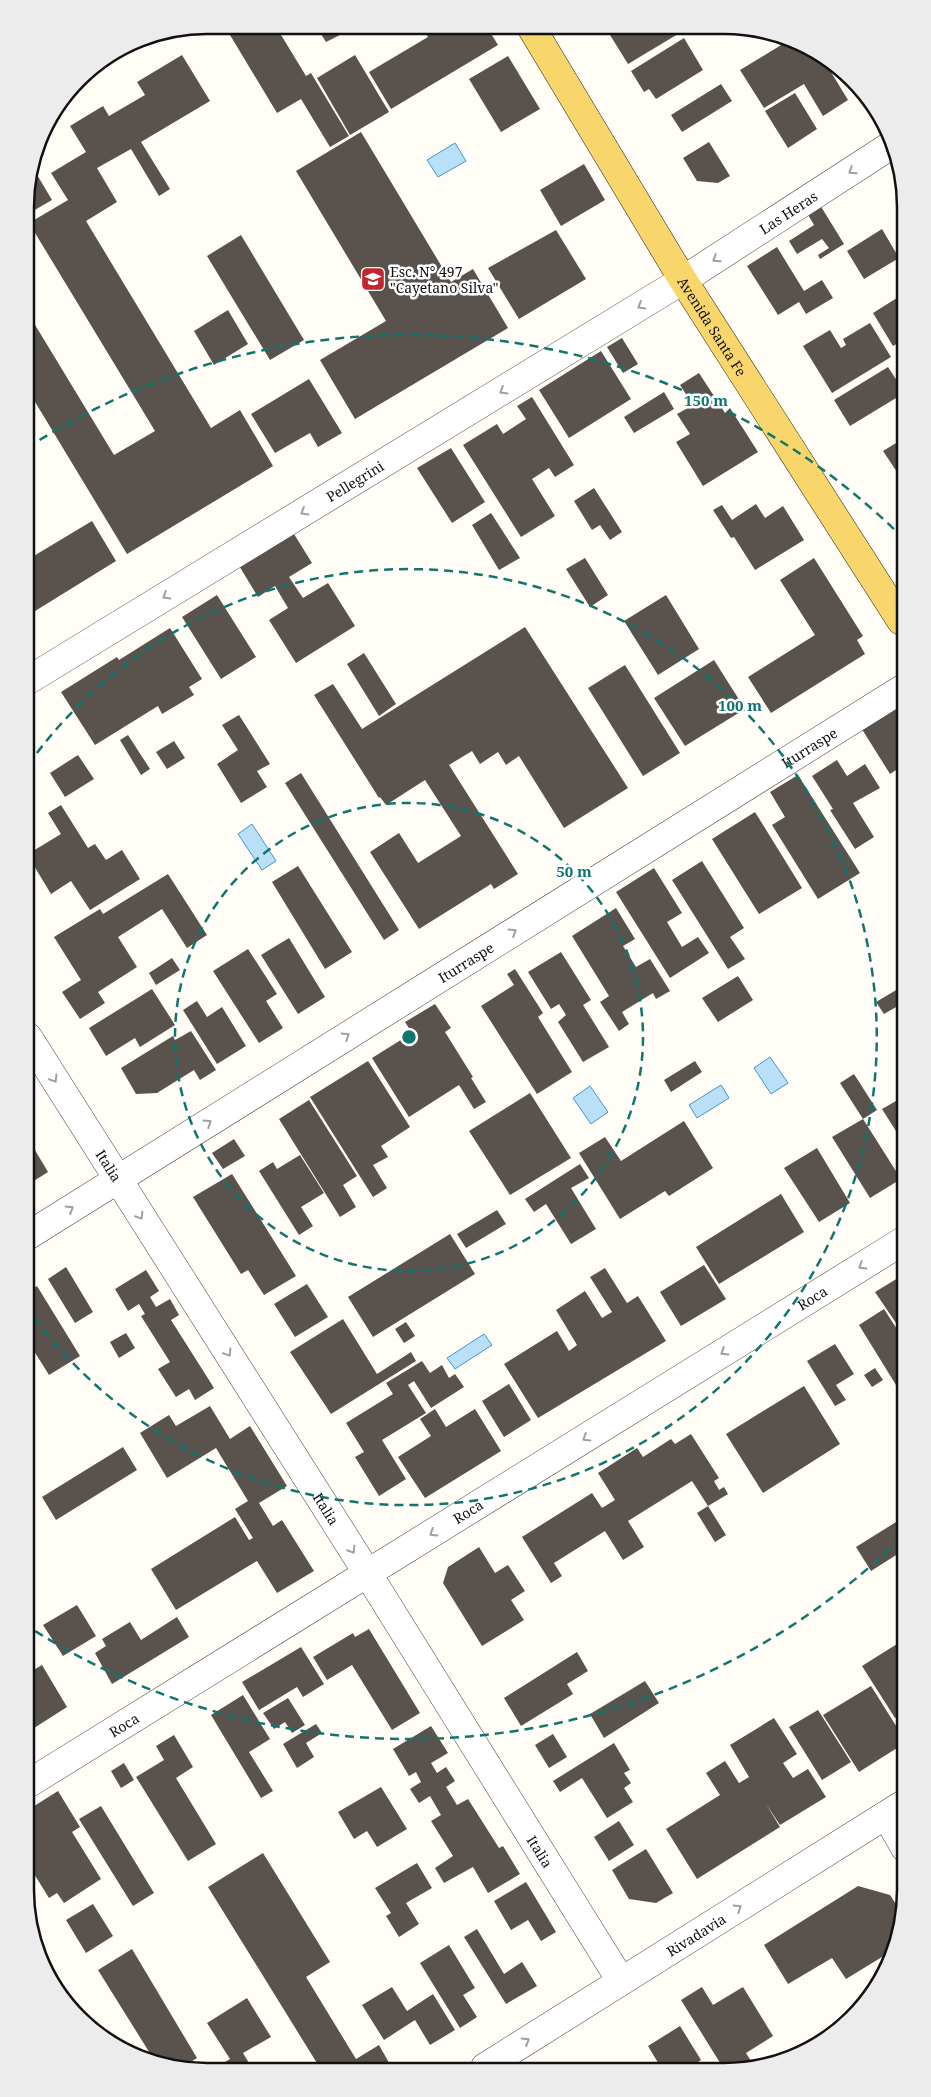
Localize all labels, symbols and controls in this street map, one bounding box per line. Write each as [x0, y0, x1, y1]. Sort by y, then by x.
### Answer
one-way arrow [848, 164, 857, 174]
street label: Las Heras [755, 186, 821, 238]
one-way arrow [712, 253, 721, 262]
place label: Esc. N° 497 "Cayetano Silva" [390, 262, 498, 297]
school or university icon: Esc. N° 497 "Cayetano Silva" [360, 266, 386, 292]
street label: Avenida Santa Fe [674, 273, 751, 380]
one-way arrow [638, 299, 647, 309]
one-way arrow [499, 384, 508, 394]
text: 150 m [684, 390, 728, 410]
street label: Pellegrini [322, 456, 387, 506]
one-way arrow [301, 505, 310, 515]
one-way arrow [162, 590, 171, 600]
text: 100 m [718, 695, 762, 715]
street label: Iturraspe [778, 723, 840, 772]
text: 50 m [556, 861, 592, 881]
one-way arrow [508, 928, 517, 938]
street label: Iturraspe [434, 937, 497, 986]
centre of rings [400, 1028, 418, 1046]
one-way arrow [340, 1033, 349, 1043]
one-way arrow [48, 1073, 57, 1082]
one-way arrow [203, 1119, 212, 1129]
street label: Italia [92, 1146, 127, 1185]
one-way arrow [65, 1205, 74, 1215]
one-way arrow [134, 1211, 144, 1220]
one-way arrow [858, 1260, 867, 1270]
street label: Roca [793, 1281, 831, 1314]
one-way arrow [720, 1346, 729, 1356]
one-way arrow [221, 1348, 231, 1357]
one-way arrow [582, 1432, 591, 1442]
street label: Italia [309, 1489, 344, 1528]
street label: Roca [449, 1494, 486, 1528]
one-way arrow [430, 1527, 439, 1537]
one-way arrow [346, 1544, 356, 1553]
street label: Roca [105, 1708, 142, 1741]
street label: Italia [523, 1831, 558, 1871]
one-way arrow [732, 1905, 742, 1914]
street label: Rivadavia [663, 1909, 729, 1960]
one-way arrow [521, 2038, 530, 2047]

